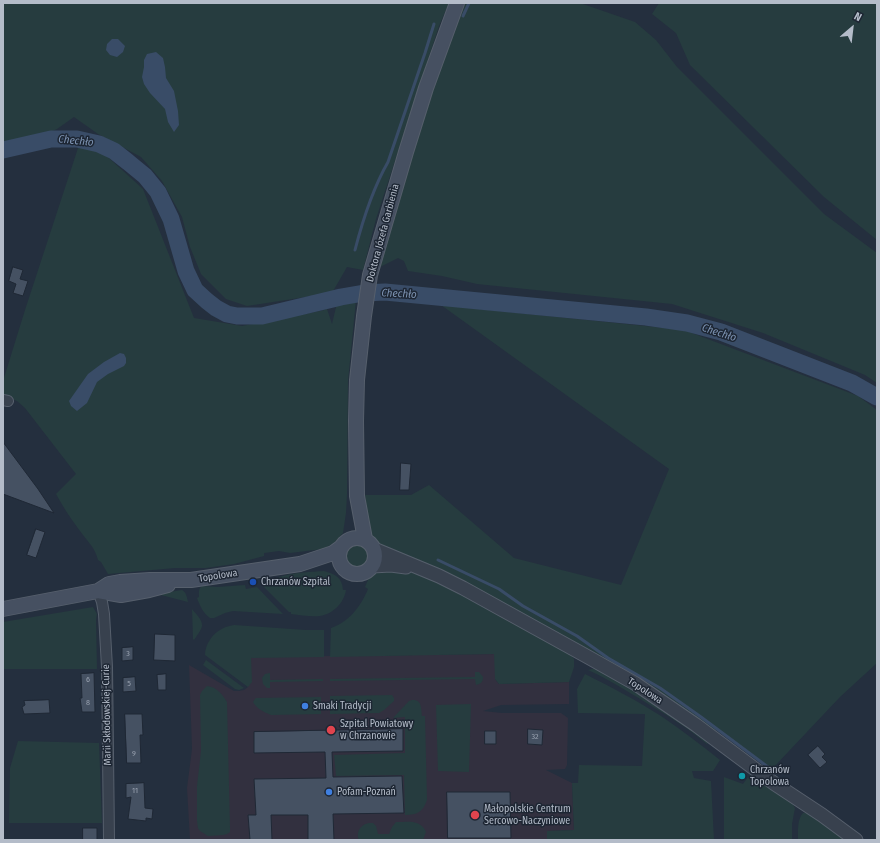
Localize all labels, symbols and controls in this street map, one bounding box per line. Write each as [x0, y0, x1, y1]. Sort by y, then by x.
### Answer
north arrow [832, 8, 872, 48]
text: N [852, 10, 864, 24]
water label: Chechło [58, 133, 94, 149]
street label: Doktora Józefa Garbienia [364, 183, 402, 283]
water label: Chechło [381, 286, 417, 302]
water label: Chechło [700, 321, 738, 345]
street label: Topolowa [198, 567, 238, 585]
place label: Chrzanów Szpital [261, 576, 330, 588]
marker: Chrzanów Szpital [248, 577, 258, 587]
house number: 3 [126, 649, 130, 659]
street label: Marii Skłodowskiej-Curie [100, 664, 114, 766]
house number: 6 [86, 675, 90, 685]
street label: Topolowa [625, 675, 665, 707]
house number: 5 [127, 679, 131, 689]
house number: 8 [86, 698, 90, 708]
place label: Smaki Tradycji [313, 700, 372, 712]
marker: Smaki Tradycji [300, 701, 310, 711]
place label: Szpital Powiatowy w Chrzanowie [340, 718, 413, 742]
marker: Szpital Powiatowy w Chrzanowie [325, 724, 337, 736]
house number: 32 [531, 732, 539, 742]
house number: 9 [132, 749, 136, 759]
place label: Chrzanów Topolowa [750, 764, 789, 788]
marker: Chrzanów Topolowa [737, 771, 747, 781]
house number: 11 [132, 786, 138, 796]
place label: Pofam-Poznań [337, 786, 396, 798]
marker: Pofam-Poznań [324, 787, 334, 797]
place label: Małopolskie Centrum Sercowo-Naczyniowe [484, 803, 571, 826]
marker: Małopolskie Centrum Sercowo-Naczyniowe [469, 809, 481, 821]

